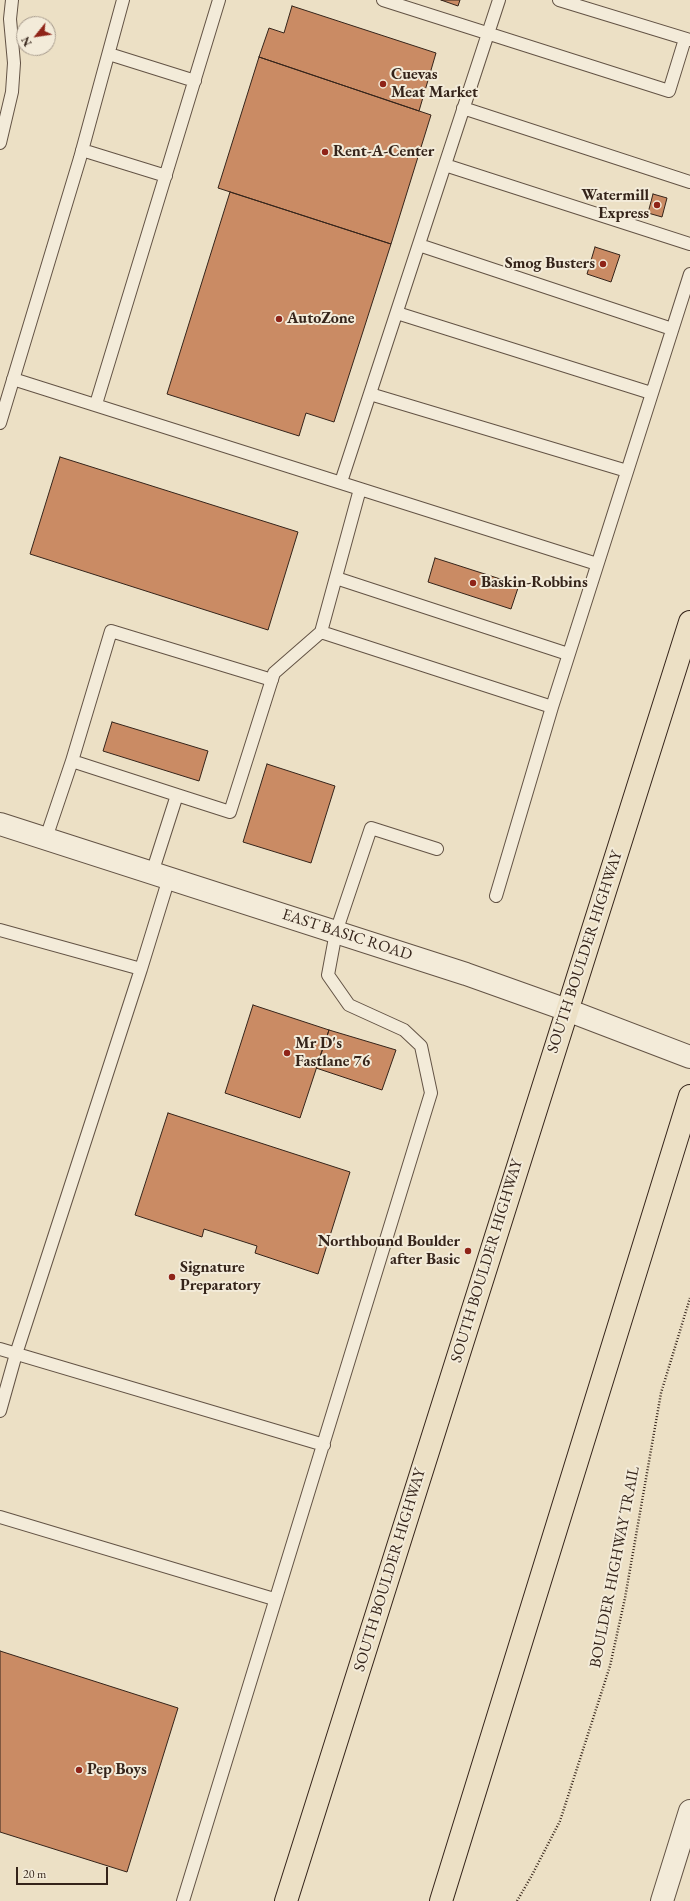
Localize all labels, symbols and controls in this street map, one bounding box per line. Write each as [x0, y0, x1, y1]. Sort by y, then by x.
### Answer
north arrow [16, 16, 56, 56]
text: N [18, 34, 35, 49]
place label: Cuevas Meat Market [391, 65, 478, 103]
marker: Cuevas Meat Market [378, 79, 388, 89]
place label: Rent-A-Center [333, 142, 434, 162]
marker: Rent-A-Center [320, 147, 330, 157]
place label: Watermill Express [581, 186, 649, 224]
marker: Watermill Express [652, 200, 662, 210]
place label: Smog Busters [505, 254, 595, 274]
marker: Smog Busters [598, 259, 608, 269]
place label: AutoZone [287, 309, 354, 329]
marker: AutoZone [274, 314, 284, 324]
place label: Baskin-Robbins [481, 573, 588, 593]
marker: Baskin-Robbins [468, 578, 478, 588]
street label: SOUTH BOULDER HIGHWAY [543, 848, 627, 1056]
street label: EAST BASIC ROAD [280, 905, 414, 965]
place label: Mr D's Fastlane 76 [295, 1034, 370, 1072]
marker: Mr D's Fastlane 76 [282, 1048, 292, 1058]
street label: SOUTH BOULDER HIGHWAY [447, 1157, 527, 1365]
place label: Northbound Boulder after Basic [318, 1232, 460, 1270]
marker: Northbound Boulder after Basic [463, 1246, 473, 1256]
place label: Signature Preparatory [180, 1258, 261, 1296]
marker: Signature Preparatory [167, 1272, 177, 1282]
street label: BOULDER HIGHWAY TRAIL [586, 1465, 644, 1669]
street label: SOUTH BOULDER HIGHWAY [350, 1466, 430, 1674]
place label: Pep Boys [87, 1760, 147, 1780]
marker: Pep Boys [74, 1765, 84, 1775]
scale bar [18, 1859, 110, 1885]
text: 20 m [23, 1866, 46, 1882]

